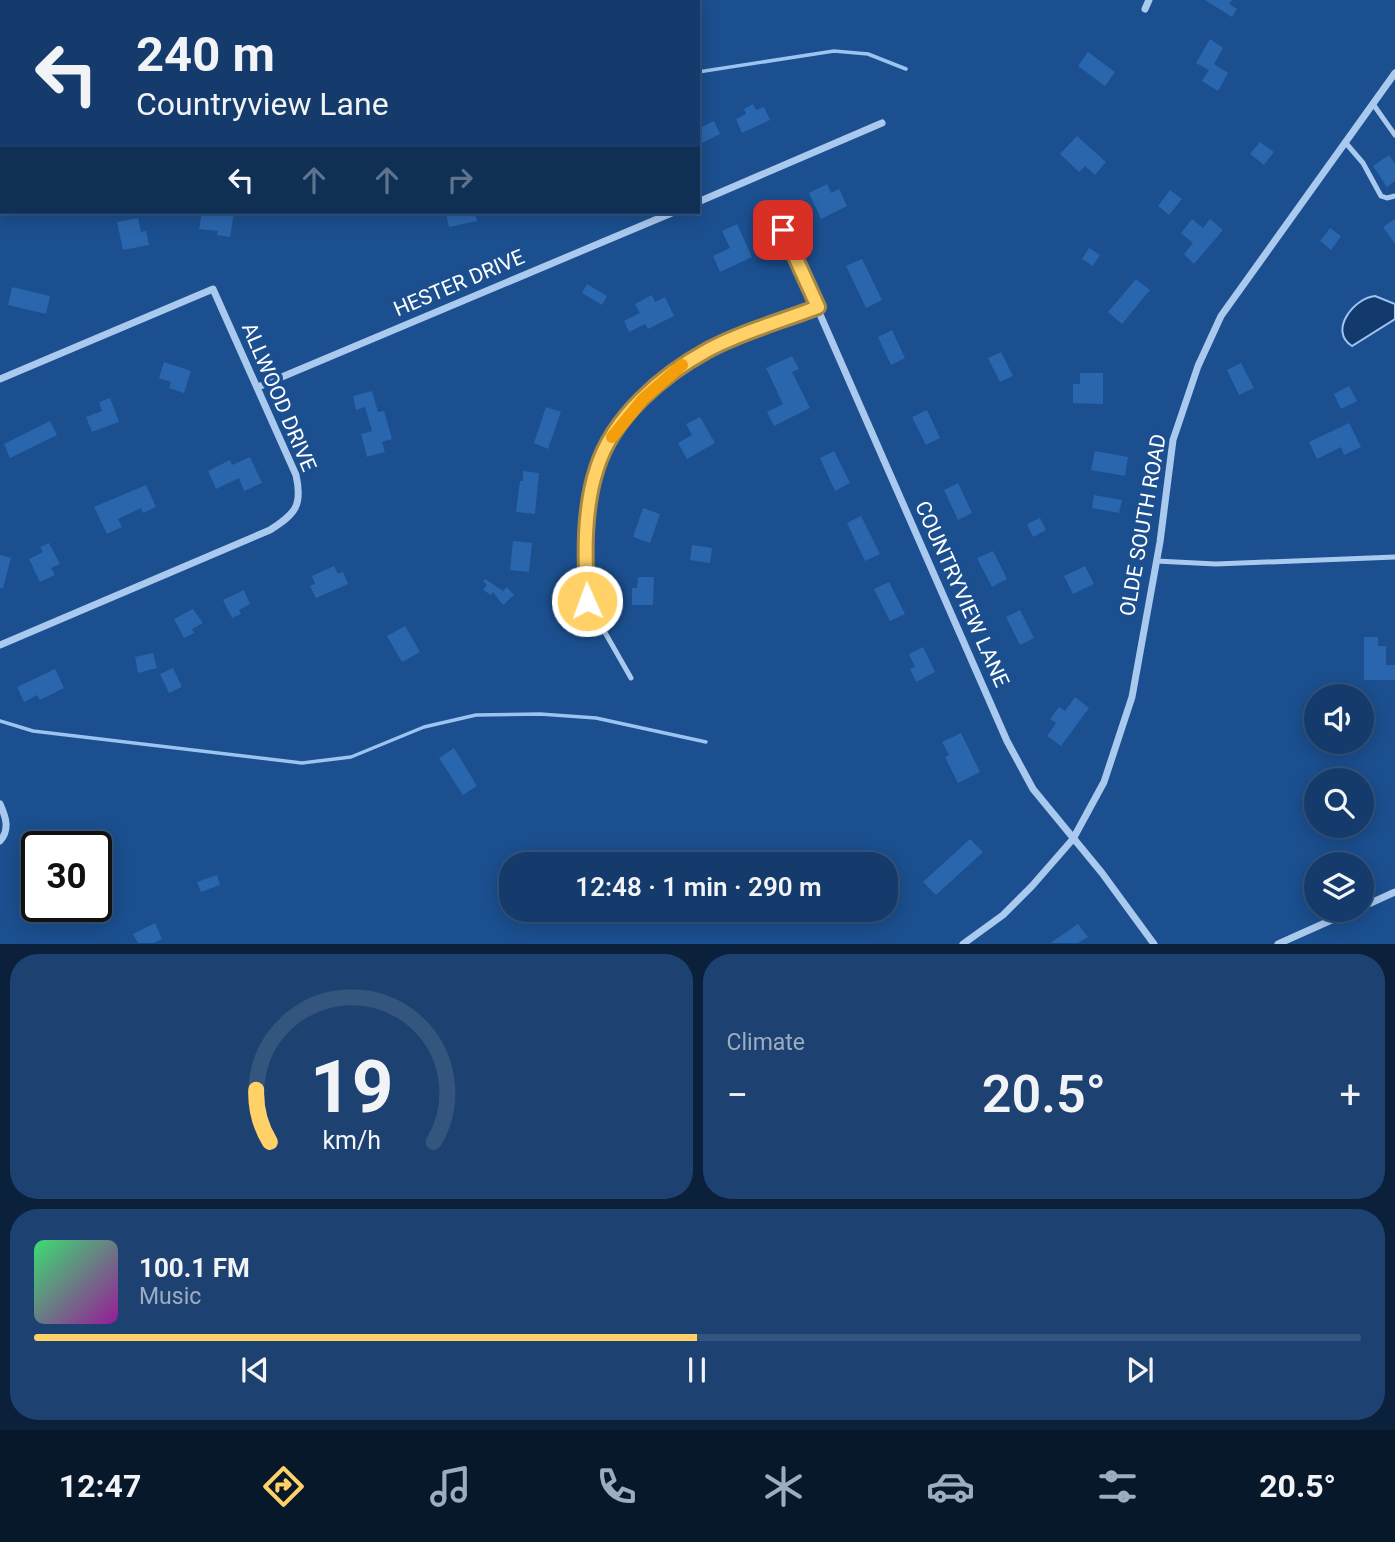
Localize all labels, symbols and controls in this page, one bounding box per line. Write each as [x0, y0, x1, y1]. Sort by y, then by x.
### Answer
text: 240 m [136, 26, 275, 83]
icon: left [21, 28, 112, 119]
text: Countryview Lane [136, 85, 389, 123]
icon: left [222, 161, 260, 199]
icon: ahead [295, 161, 333, 199]
icon: ahead [368, 161, 406, 199]
icon: right [441, 161, 479, 199]
pin [753, 200, 813, 260]
icon: arrive [764, 211, 802, 249]
street label: HESTER DRIVE [390, 245, 528, 321]
street label: ALLWOOD DRIVE [237, 319, 321, 475]
street label: OLDE SOUTH ROAD [1115, 432, 1171, 618]
street label: COUNTRYVIEW LANE [910, 497, 1014, 691]
position arrow [550, 564, 624, 638]
map controls [1304, 684, 1374, 922]
button: sound [1304, 684, 1374, 754]
button: search [1304, 768, 1374, 838]
speed limit sign: 30 [21, 831, 112, 922]
button: layers [1304, 852, 1374, 922]
text: 12:48 · 1 min · 290 m [575, 872, 822, 902]
text: Climate [727, 1029, 805, 1056]
text: 19 [309, 1045, 393, 1131]
text: 20.5° [982, 1064, 1106, 1125]
text: − [727, 1073, 748, 1117]
text: + [1339, 1073, 1361, 1117]
text: km/h [322, 1126, 381, 1155]
text: 100.1 FM [139, 1253, 250, 1283]
text: Music [139, 1283, 201, 1310]
icon: previous [236, 1351, 274, 1389]
icon: pause [678, 1351, 716, 1389]
icon: next [1121, 1351, 1159, 1389]
icon: directions [259, 1462, 308, 1511]
icon: music [426, 1462, 475, 1511]
icon: phone [592, 1462, 641, 1511]
icon: climate [759, 1462, 808, 1511]
icon: car [926, 1462, 975, 1511]
icon: filters [1093, 1462, 1142, 1511]
text: 12:47 [59, 1467, 141, 1505]
text: 20.5° [1259, 1467, 1336, 1505]

